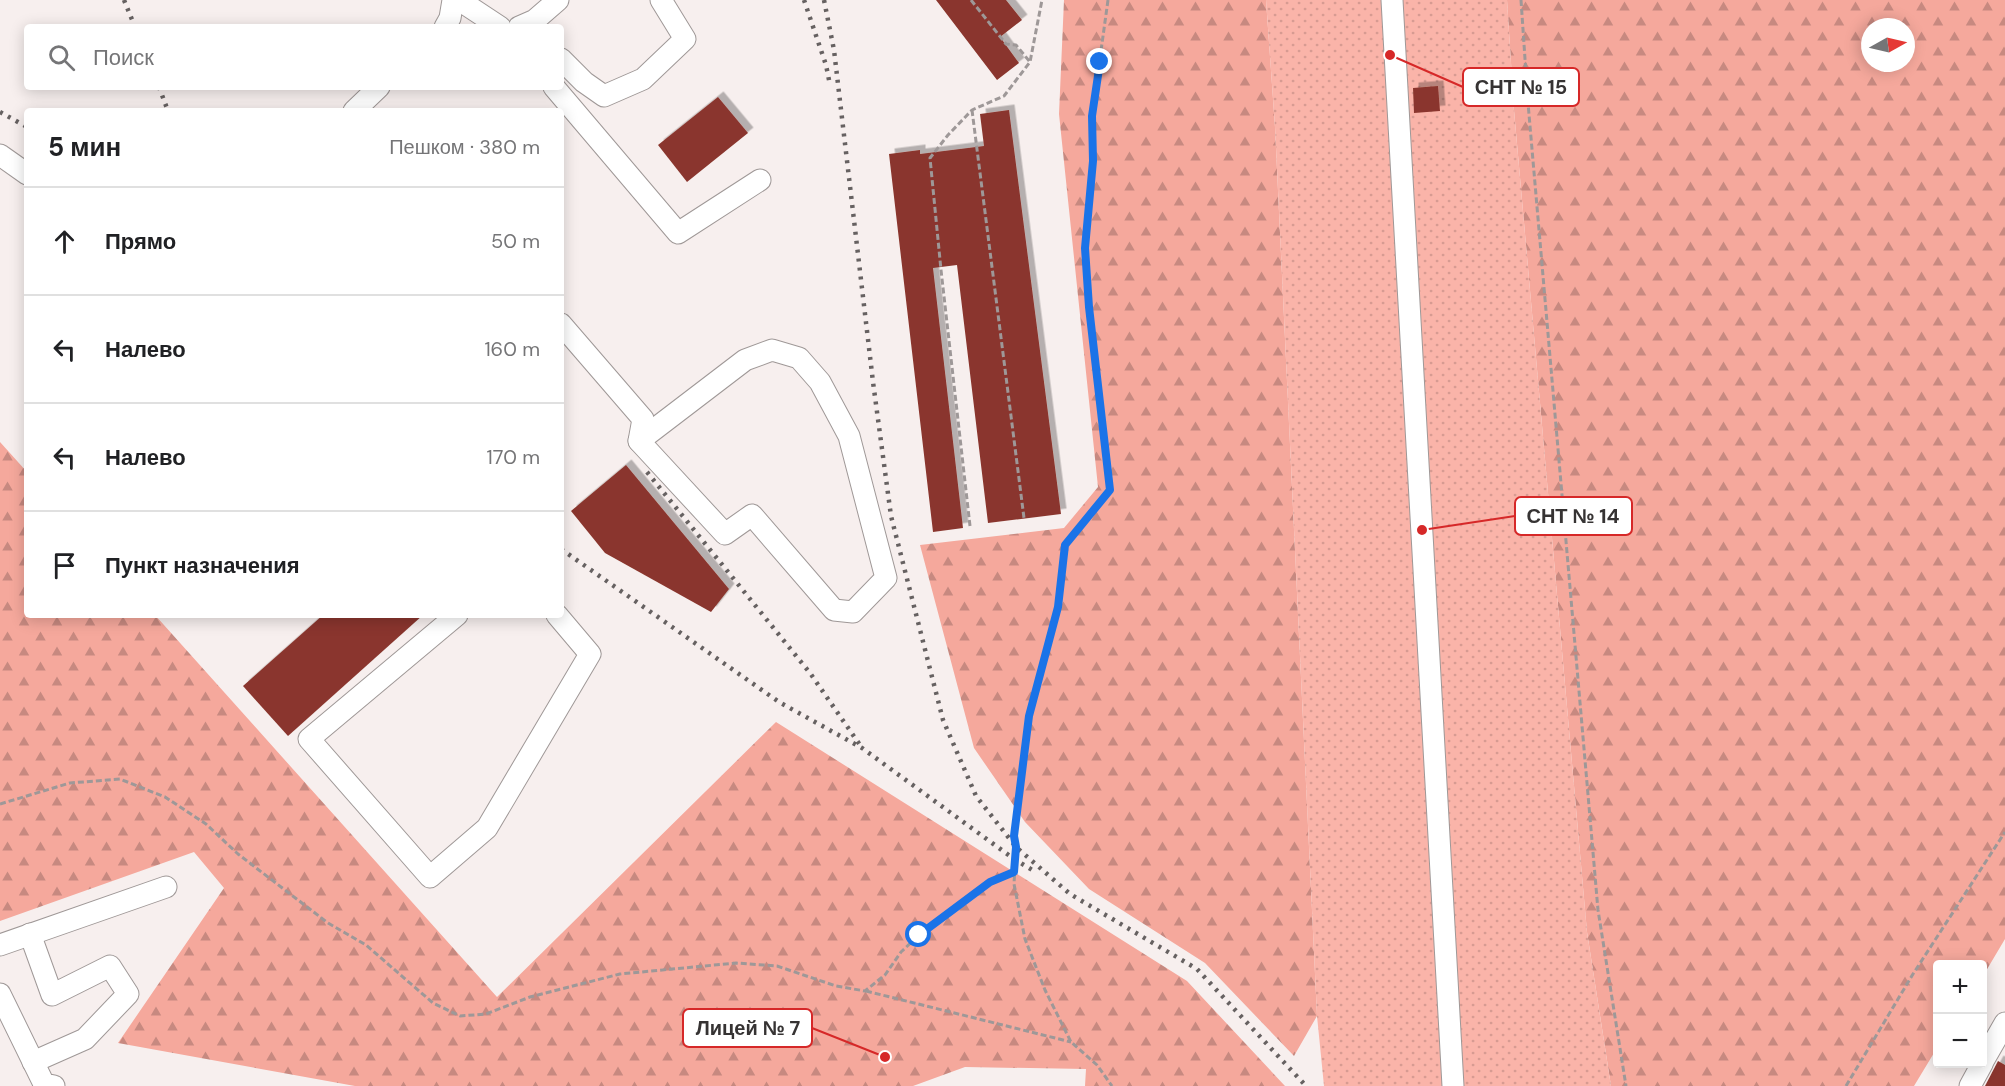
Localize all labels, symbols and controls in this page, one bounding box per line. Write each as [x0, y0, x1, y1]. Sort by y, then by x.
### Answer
north arrow [1861, 18, 1915, 72]
search box [24, 24, 564, 90]
icon: search [45, 41, 78, 74]
text: Поиск [93, 43, 154, 72]
route end [1086, 48, 1112, 74]
callout: СНТ № 15 [1463, 68, 1579, 106]
text: СНТ № 15 [1475, 74, 1567, 100]
text: 5 мин [48, 130, 121, 164]
text: Пешком · 380 m [389, 134, 540, 160]
icon: ahead [48, 225, 81, 258]
text: Прямо [105, 227, 176, 256]
text: 50 m [491, 228, 540, 254]
icon: left [48, 333, 81, 366]
text: Налево [105, 335, 186, 364]
text: 160 m [484, 336, 540, 362]
icon: left [48, 441, 81, 474]
text: Налево [105, 443, 186, 472]
text: 170 m [487, 444, 540, 470]
callout: СНТ № 14 [1515, 497, 1632, 535]
text: СНТ № 14 [1526, 503, 1620, 529]
icon: arrive [48, 549, 81, 582]
text: Пункт назначения [105, 551, 300, 580]
route start [905, 921, 931, 947]
map controls [1933, 960, 1987, 1068]
button: + [1933, 960, 1987, 1014]
callout: Лицей № 7 [683, 1009, 812, 1047]
button: − [1933, 1014, 1987, 1068]
text: Лицей № 7 [696, 1015, 800, 1041]

